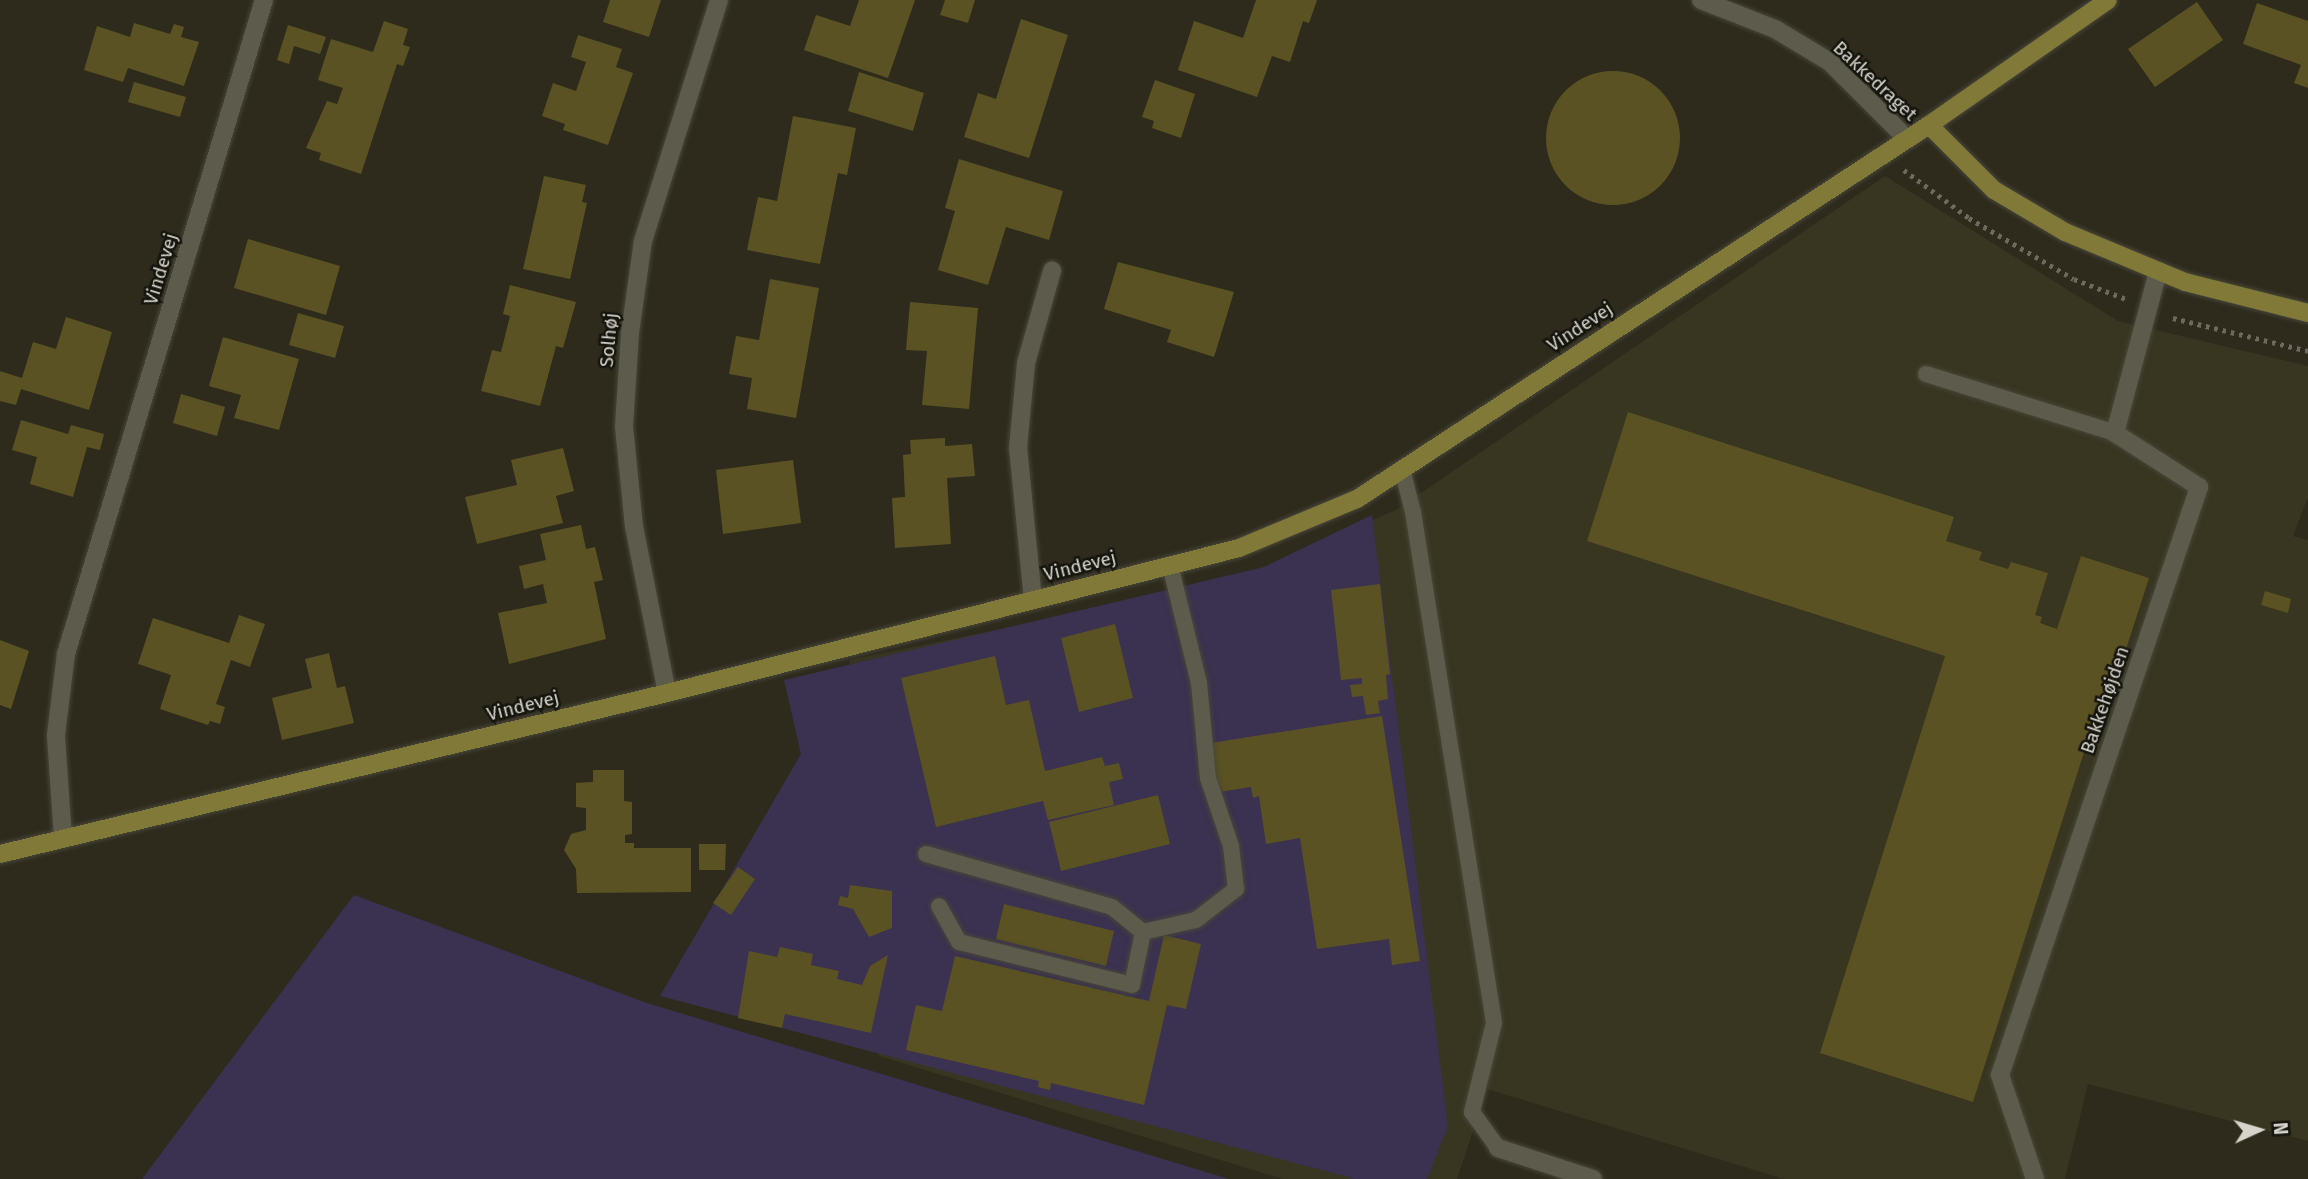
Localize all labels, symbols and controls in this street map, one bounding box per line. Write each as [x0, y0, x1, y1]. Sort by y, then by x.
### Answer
street label: Bakkedraget [1828, 36, 1922, 126]
street label: Vindevej [139, 230, 183, 308]
street label: Vindevej [1543, 297, 1617, 357]
street label: Solhøj [595, 312, 623, 368]
street label: Vindevej [1042, 546, 1118, 586]
street label: Bakkehøjden [2076, 643, 2134, 757]
street label: Vindevej [485, 686, 561, 726]
north arrow [2224, 1095, 2294, 1165]
text: N [2269, 1121, 2292, 1136]

